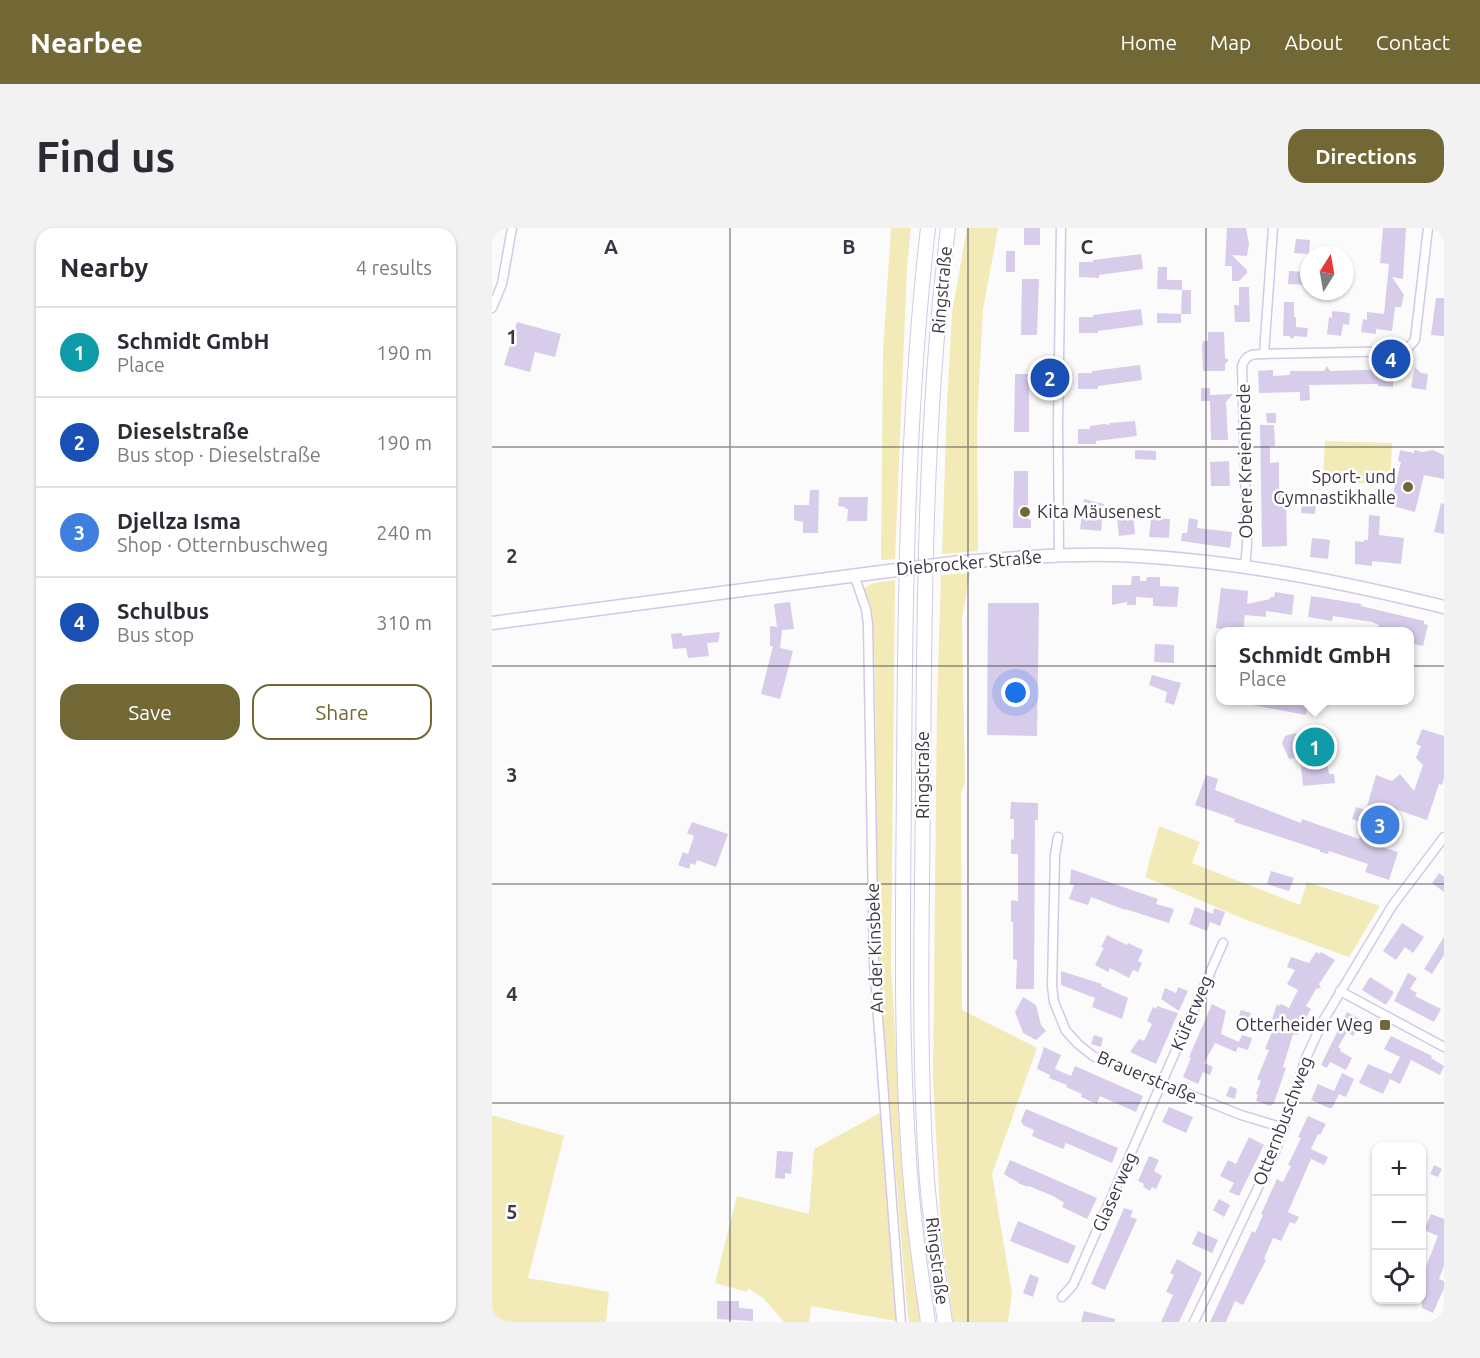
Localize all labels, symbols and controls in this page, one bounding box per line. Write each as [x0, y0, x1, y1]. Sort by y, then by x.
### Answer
text: Nearbee [30, 27, 143, 58]
text: Home [1120, 30, 1177, 54]
text: Map [1210, 30, 1251, 54]
text: About [1284, 30, 1343, 54]
text: Contact [1376, 30, 1450, 54]
button: Directions [1288, 129, 1444, 183]
text: Find us [36, 133, 175, 180]
text: A [604, 235, 618, 258]
text: B [842, 235, 856, 258]
text: C [1081, 235, 1094, 258]
street label: Ringstraße [927, 245, 955, 335]
north arrow [1300, 246, 1354, 300]
text: Nearby [60, 253, 148, 282]
text: 4 results [356, 256, 432, 279]
text: 1 [506, 325, 518, 348]
text: Schmidt GmbH [117, 328, 269, 353]
pin: 4 [1372, 336, 1410, 382]
text: 1 [74, 341, 85, 364]
text: 190 m [376, 341, 432, 364]
text: Place [117, 353, 165, 376]
pin: 2 [1030, 356, 1070, 400]
street label: Obere Kreienbrede [1233, 383, 1255, 539]
text: Dieselstraße [117, 418, 249, 443]
text: 2 [74, 431, 85, 454]
text: 190 m [376, 431, 432, 454]
text: Bus stop · Dieselstraße [117, 443, 321, 466]
place label: Sport- und Gymnastikhalle [1273, 466, 1396, 507]
marker: Sport- und Gymnastikhalle [1401, 480, 1415, 494]
place label: Kita Mäusenest [1037, 501, 1161, 521]
marker: Kita Mäusenest [1018, 505, 1032, 519]
text: Djellza Isma [117, 508, 241, 533]
text: 3 [74, 521, 85, 544]
text: 240 m [376, 521, 432, 544]
text: Shop · Otternbuschweg [117, 533, 328, 556]
text: 2 [506, 544, 518, 567]
street label: Diebrocker Straße [895, 546, 1043, 578]
text: Schulbus [117, 598, 209, 623]
text: 4 [74, 611, 85, 634]
text: 310 m [376, 611, 432, 634]
text: Bus stop [117, 623, 194, 646]
popup [1216, 627, 1414, 705]
text: Schmidt GmbH [1239, 642, 1391, 667]
text: Place [1239, 667, 1287, 690]
your location [1001, 678, 1030, 707]
button: Save [60, 684, 240, 740]
button: Share [252, 684, 432, 740]
pin: 1 [1296, 724, 1334, 770]
street label: Ringstraße [912, 731, 932, 819]
text: 3 [506, 763, 518, 786]
pin: 3 [1360, 802, 1400, 848]
street label: An der Kinsbeke [862, 882, 886, 1014]
street label: Küferweg [1166, 972, 1216, 1053]
text: 4 [506, 982, 518, 1005]
place label: Otterheider Weg [1235, 1014, 1373, 1034]
marker: Otterheider Weg [1378, 1018, 1392, 1032]
street label: Brauerstraße [1095, 1046, 1200, 1106]
street label: Otternbuschweg [1248, 1053, 1316, 1188]
map controls [1372, 1142, 1426, 1304]
button: + [1372, 1142, 1426, 1196]
street label: Glaserweg [1088, 1149, 1141, 1235]
button: − [1372, 1196, 1426, 1250]
text: 5 [506, 1200, 518, 1223]
street label: Ringstraße [923, 1216, 953, 1306]
button: locate [1372, 1250, 1426, 1304]

